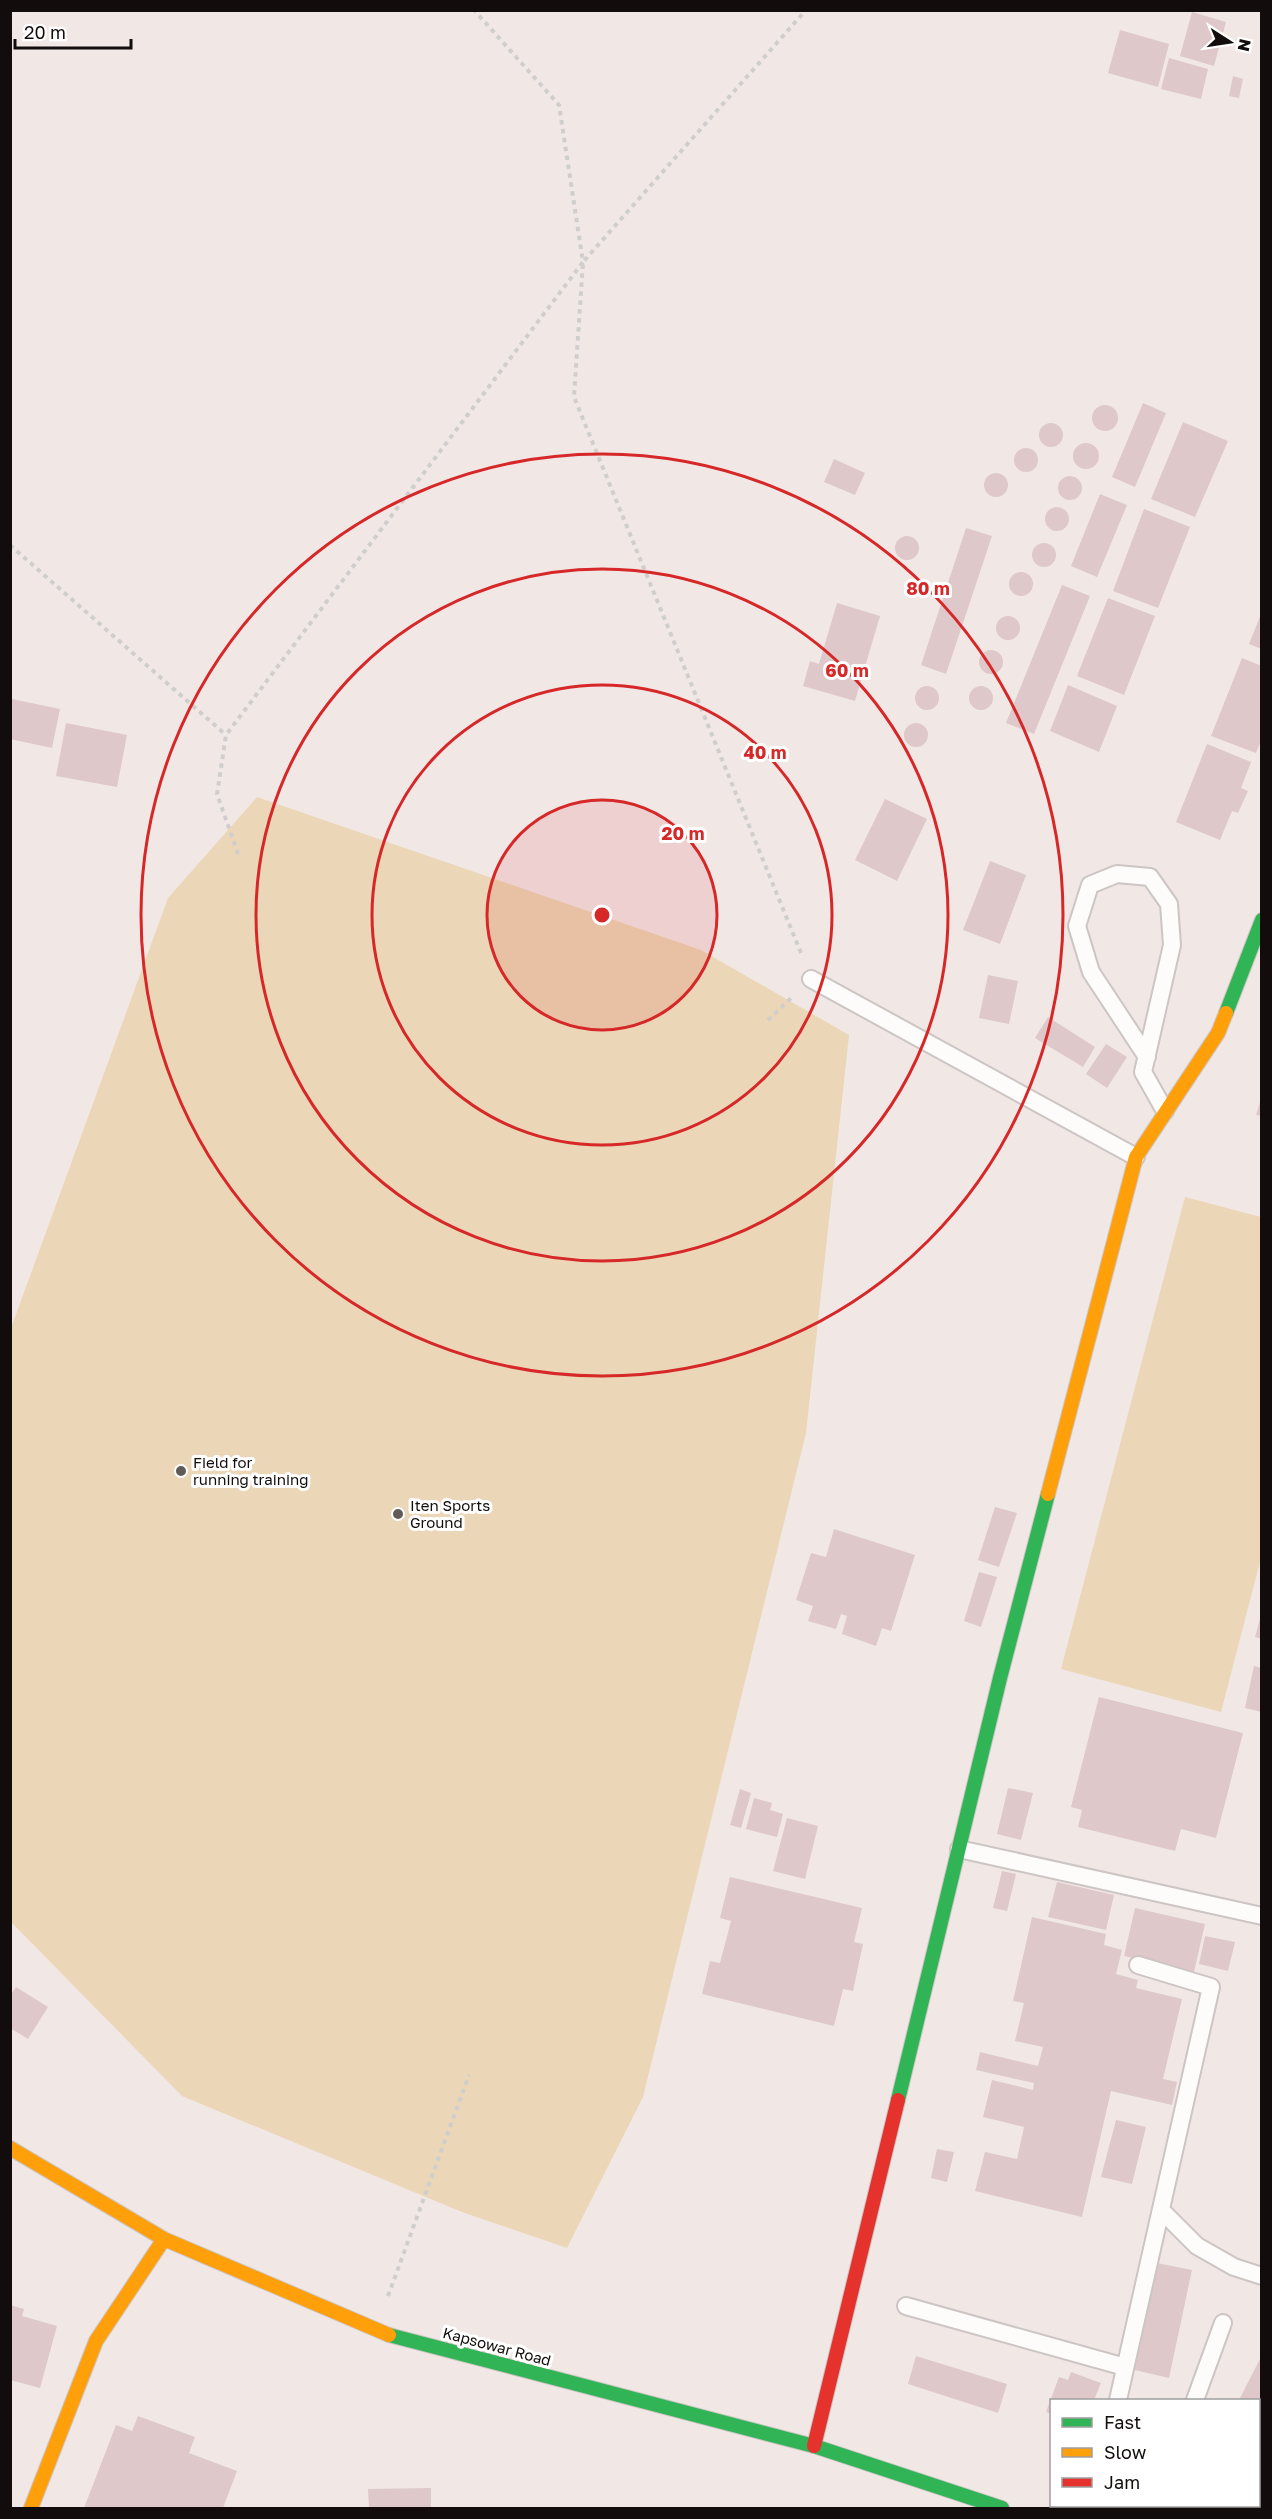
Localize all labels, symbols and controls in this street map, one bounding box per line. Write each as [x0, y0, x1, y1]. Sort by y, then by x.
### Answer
scale bar [15, 12, 130, 50]
north arrow [1200, 12, 1260, 72]
text: 20 m [24, 21, 66, 43]
text: N [1234, 37, 1256, 53]
text: 80 m [906, 577, 950, 599]
text: 60 m [825, 659, 869, 681]
text: 40 m [743, 741, 787, 763]
text: 20 m [662, 822, 704, 844]
centre of rings [592, 905, 612, 925]
place label: Field for running training [193, 1453, 309, 1488]
marker: Field for running training [174, 1464, 188, 1478]
place label: Iten Sports Ground [410, 1496, 490, 1531]
marker: Iten Sports Ground [391, 1507, 405, 1521]
street label: Kapsowar Road [441, 2323, 553, 2369]
legend [1050, 2399, 1260, 2507]
text: Fast [1104, 2411, 1141, 2433]
text: Slow [1104, 2441, 1147, 2463]
text: Jam [1104, 2471, 1140, 2493]

